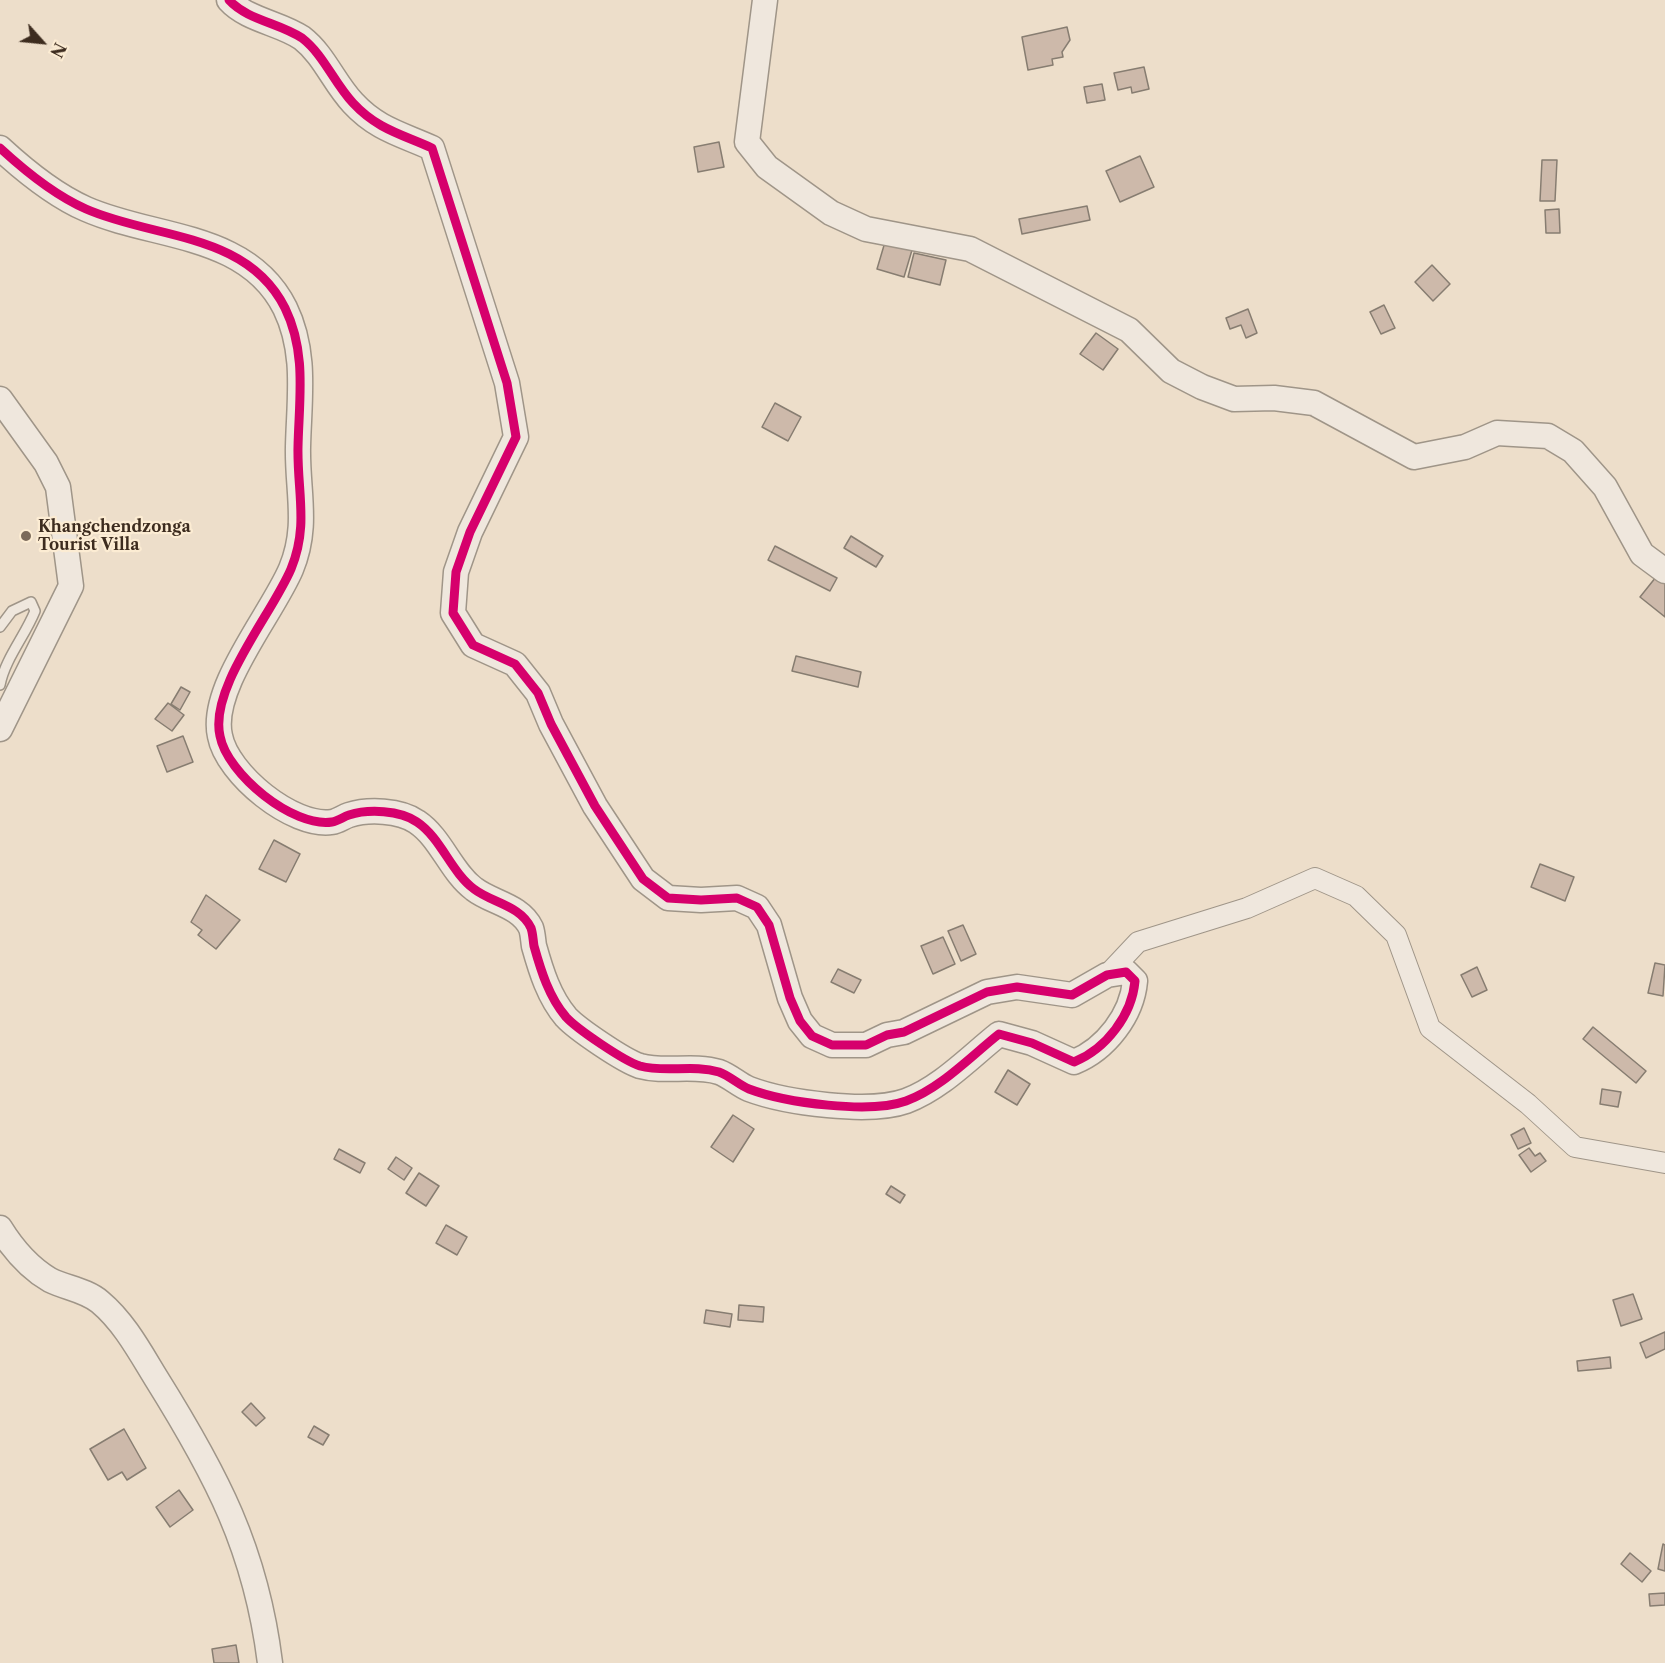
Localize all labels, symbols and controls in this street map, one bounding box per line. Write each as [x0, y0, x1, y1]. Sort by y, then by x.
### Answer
north arrow [12, 12, 72, 72]
text: N [46, 39, 70, 61]
place label: Khangchendzonga Tourist Villa [38, 517, 191, 555]
marker: Khangchendzonga Tourist Villa [19, 529, 33, 543]

